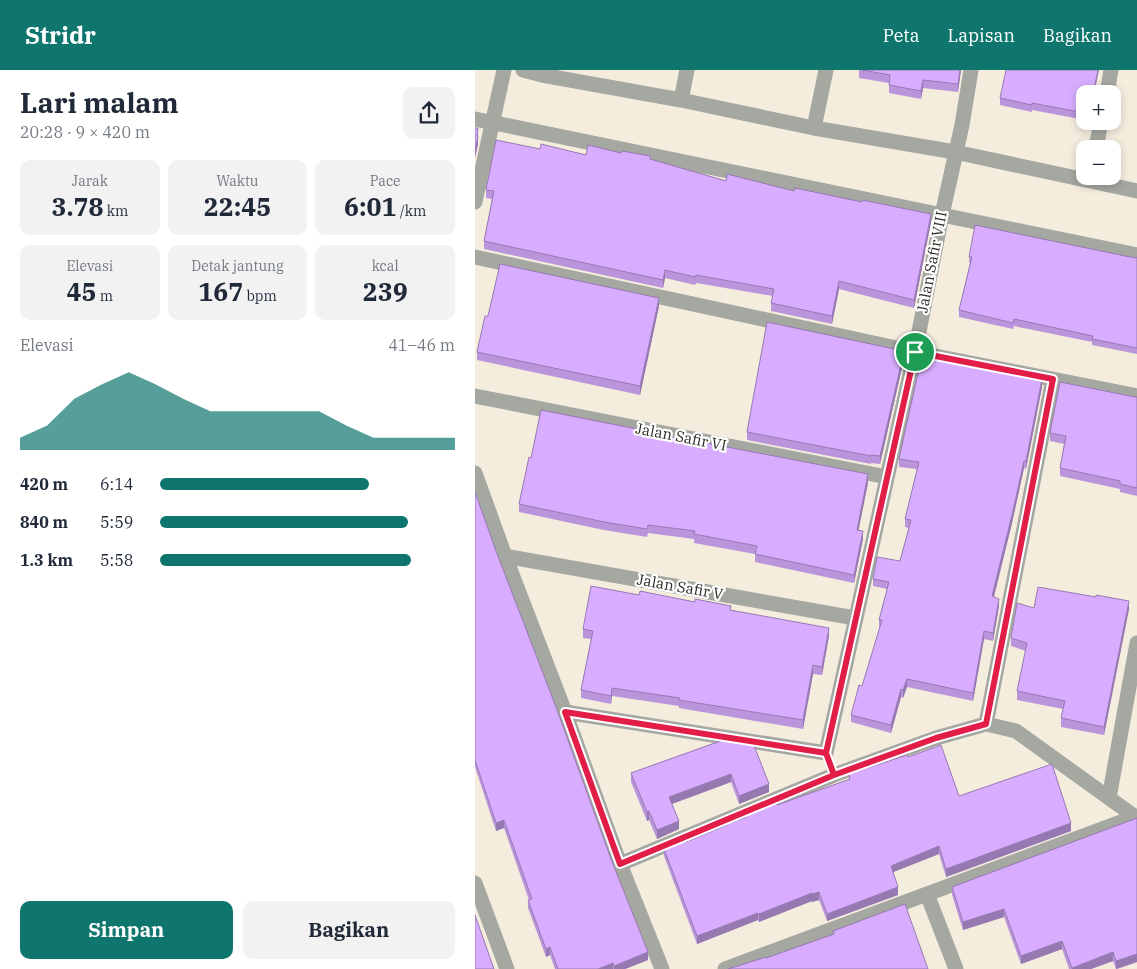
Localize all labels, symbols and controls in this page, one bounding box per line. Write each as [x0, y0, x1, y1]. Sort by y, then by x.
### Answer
text: Stridr [25, 19, 96, 51]
text: Peta [883, 24, 920, 47]
text: Lapisan [948, 24, 1015, 47]
text: Bagikan [1043, 24, 1112, 47]
text: Lari malam [20, 84, 179, 121]
map controls [1076, 85, 1121, 185]
button: + [1076, 85, 1121, 130]
button: share [403, 87, 455, 139]
text: 20:28 · 9 × 420 m [20, 122, 150, 142]
button: − [1076, 140, 1121, 185]
text: Jarak [72, 172, 108, 190]
text: Waktu [216, 172, 258, 190]
text: Pace [370, 172, 401, 190]
text: 3.78 [51, 190, 103, 223]
text: 22:45 [204, 190, 271, 223]
text: 6:01 [344, 190, 397, 223]
text: km [103, 202, 128, 220]
text: /km [397, 202, 426, 220]
street label: Jalan Safir VIII [912, 210, 951, 314]
text: Elevasi [66, 257, 113, 275]
text: Detak jantung [191, 257, 284, 275]
text: kcal [372, 257, 399, 275]
text: 45 [67, 275, 97, 308]
text: 167 [198, 275, 243, 308]
text: 239 [363, 275, 408, 308]
text: m [97, 287, 113, 305]
text: bpm [243, 287, 277, 305]
pin [894, 331, 936, 373]
text: Elevasi [20, 335, 74, 355]
text: 41–46 m [388, 335, 455, 355]
icon: arrive [901, 338, 929, 366]
street label: Jalan Safir VI [634, 418, 728, 455]
text: 420 m [20, 474, 68, 494]
text: 6:14 [100, 474, 133, 494]
text: 840 m [20, 512, 68, 532]
text: 5:59 [100, 512, 133, 532]
text: 1.3 km [20, 550, 73, 570]
text: 5:58 [100, 550, 133, 570]
street label: Jalan Safir V [635, 570, 725, 603]
button: Simpan [20, 901, 233, 959]
button: Bagikan [243, 901, 455, 959]

